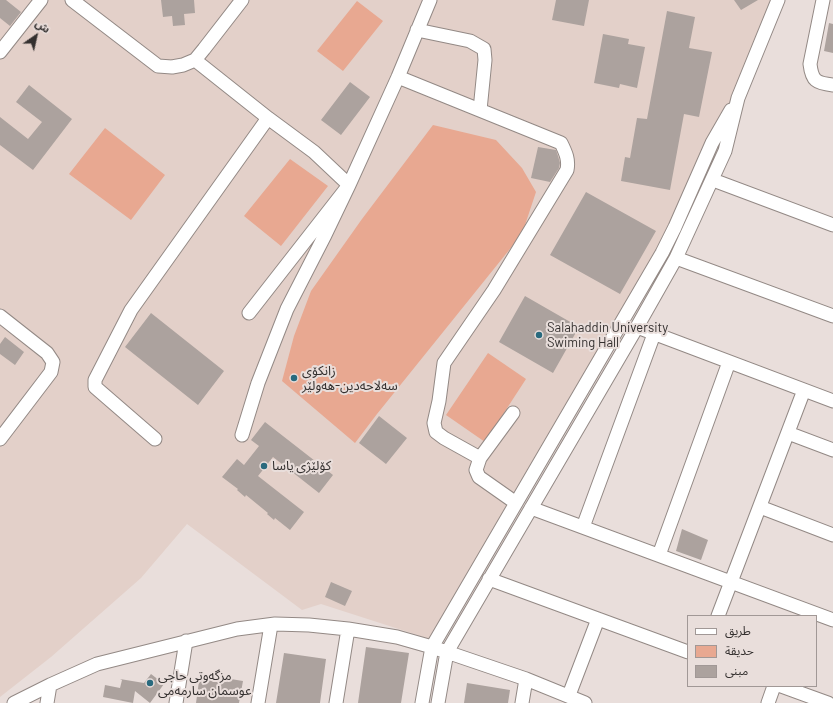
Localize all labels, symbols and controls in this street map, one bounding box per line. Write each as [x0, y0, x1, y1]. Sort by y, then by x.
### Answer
north arrow [16, 16, 56, 56]
text: ش [33, 16, 53, 35]
place label: Salahaddin University Swiming Hall [547, 320, 668, 351]
marker: Salahaddin University Swiming Hall [534, 330, 544, 340]
place label: زانکۆی سەلاحەدین-هەولێر [302, 363, 398, 394]
marker: زانکۆی سەلاحەدین-هەولێر [289, 373, 299, 383]
place label: کۆلێژی یاسا [272, 458, 331, 474]
marker: کۆلێژی یاسا [259, 461, 269, 471]
legend [687, 615, 817, 687]
text: طريق [725, 623, 751, 637]
text: حديقة [725, 643, 754, 657]
text: مبنى [725, 663, 748, 677]
place label: مزگەوتی حاجی عوسمان سارمەمی [158, 668, 251, 699]
marker: مزگەوتی حاجی عوسمان سارمەمی [145, 678, 155, 688]

